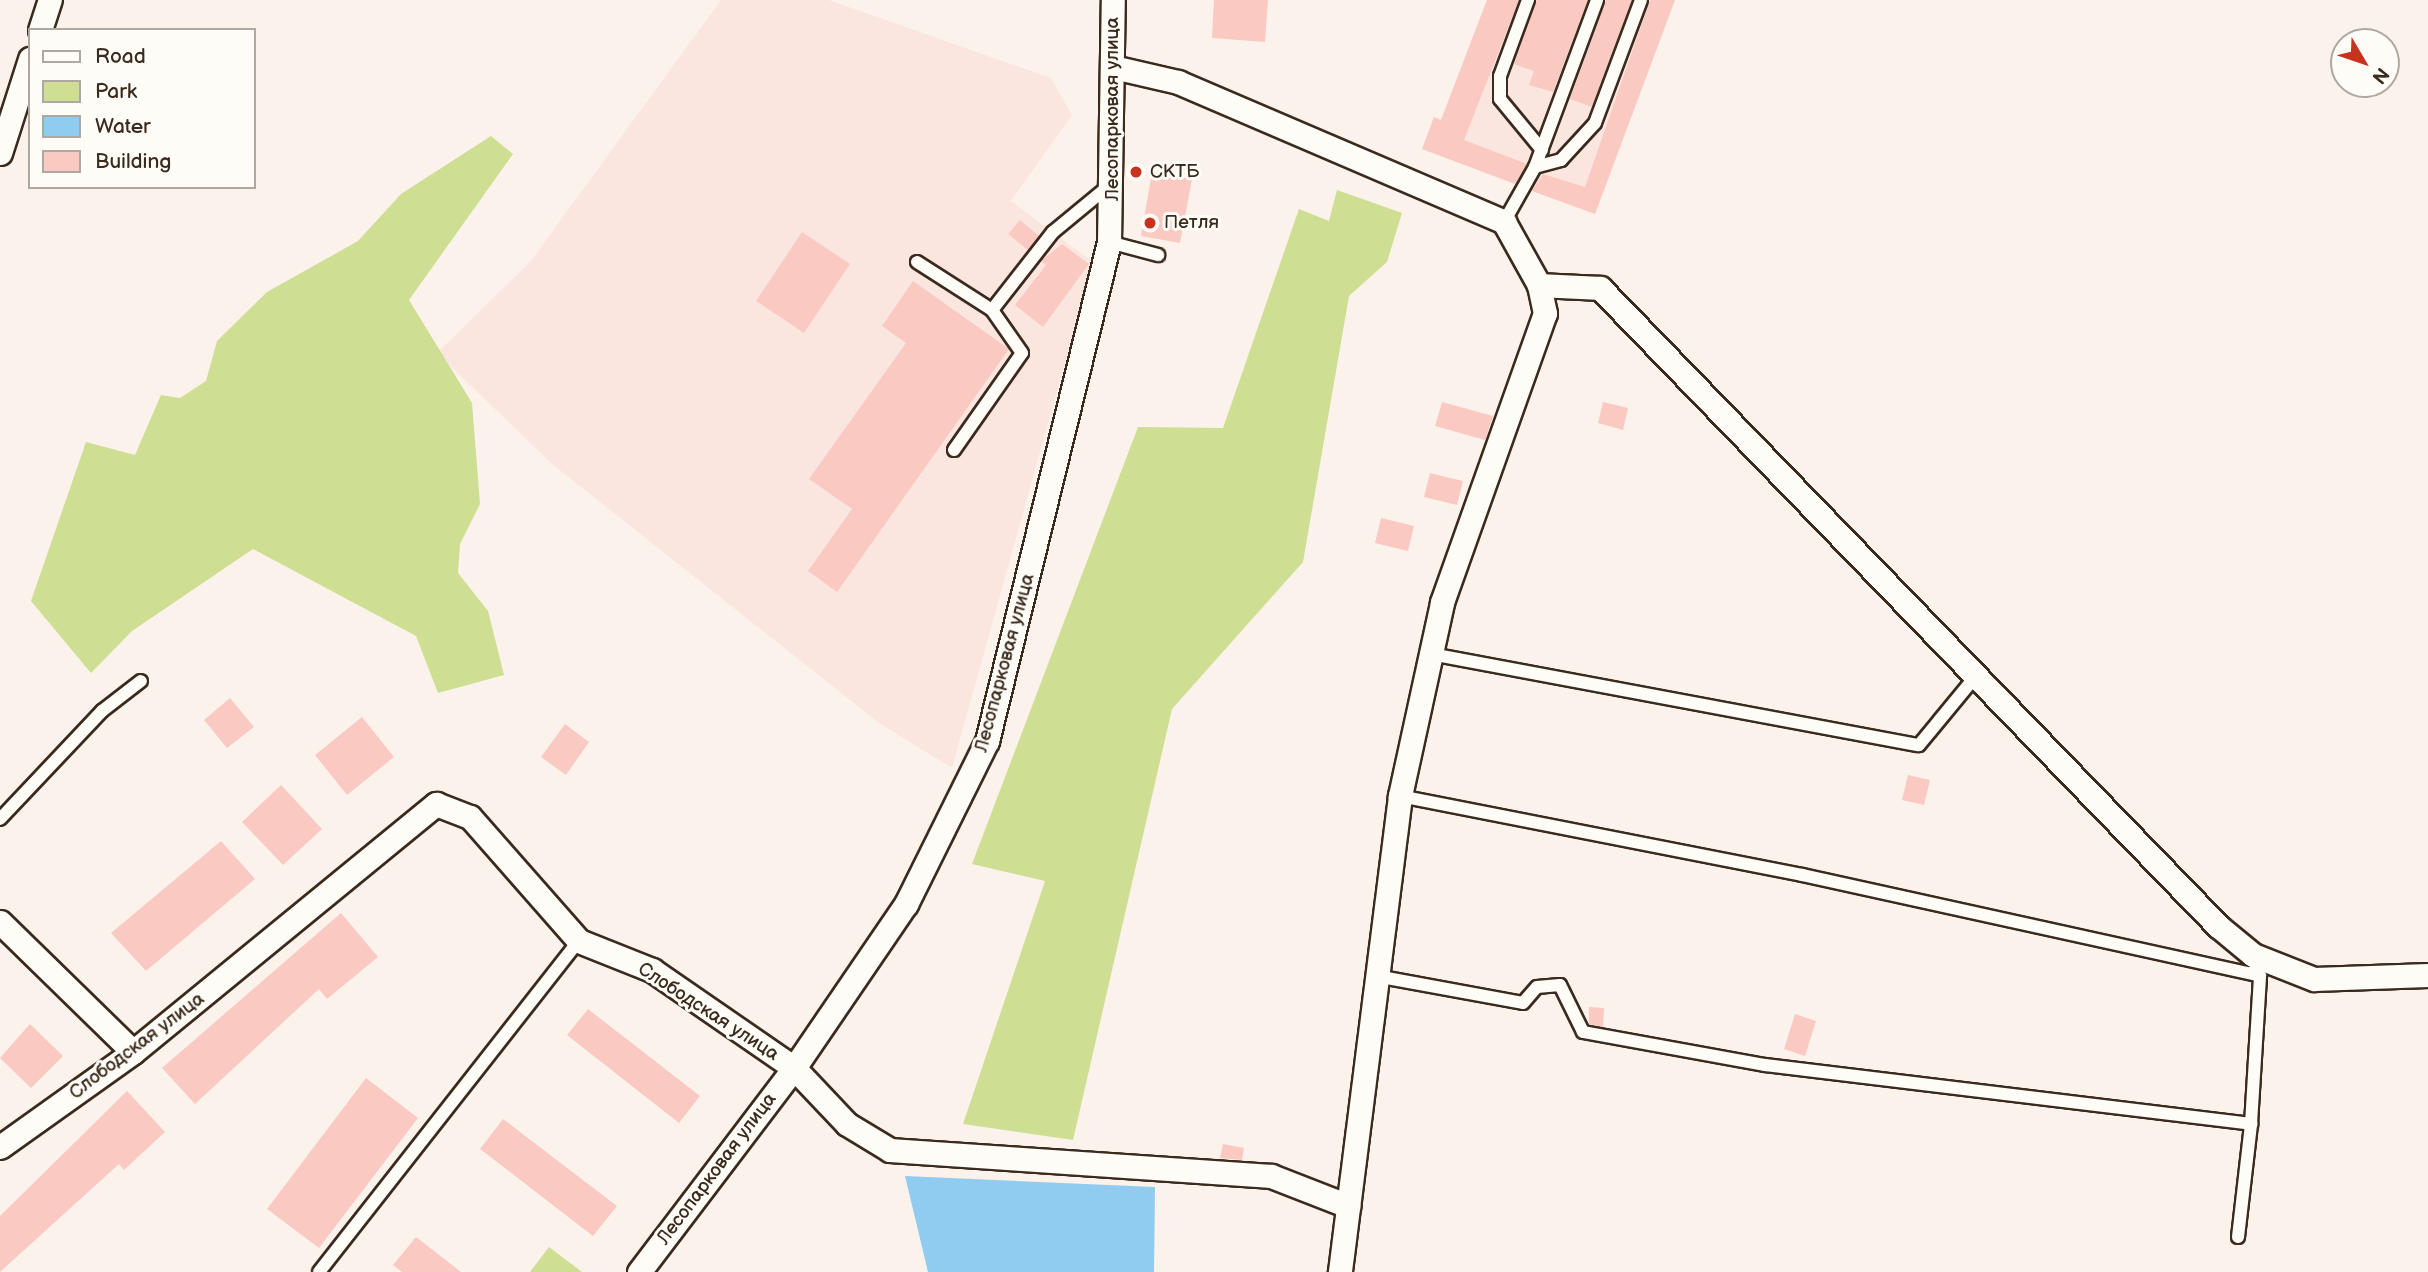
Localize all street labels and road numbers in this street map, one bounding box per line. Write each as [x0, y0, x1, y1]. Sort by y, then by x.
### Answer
street label: Лесопарковая улица [1102, 17, 1124, 201]
street label: Лесопарковая улица [970, 571, 1040, 755]
street label: Слободская улица [633, 958, 783, 1066]
street label: Слободская улица [65, 988, 209, 1104]
street label: Лесопарковая улица [653, 1089, 781, 1249]

